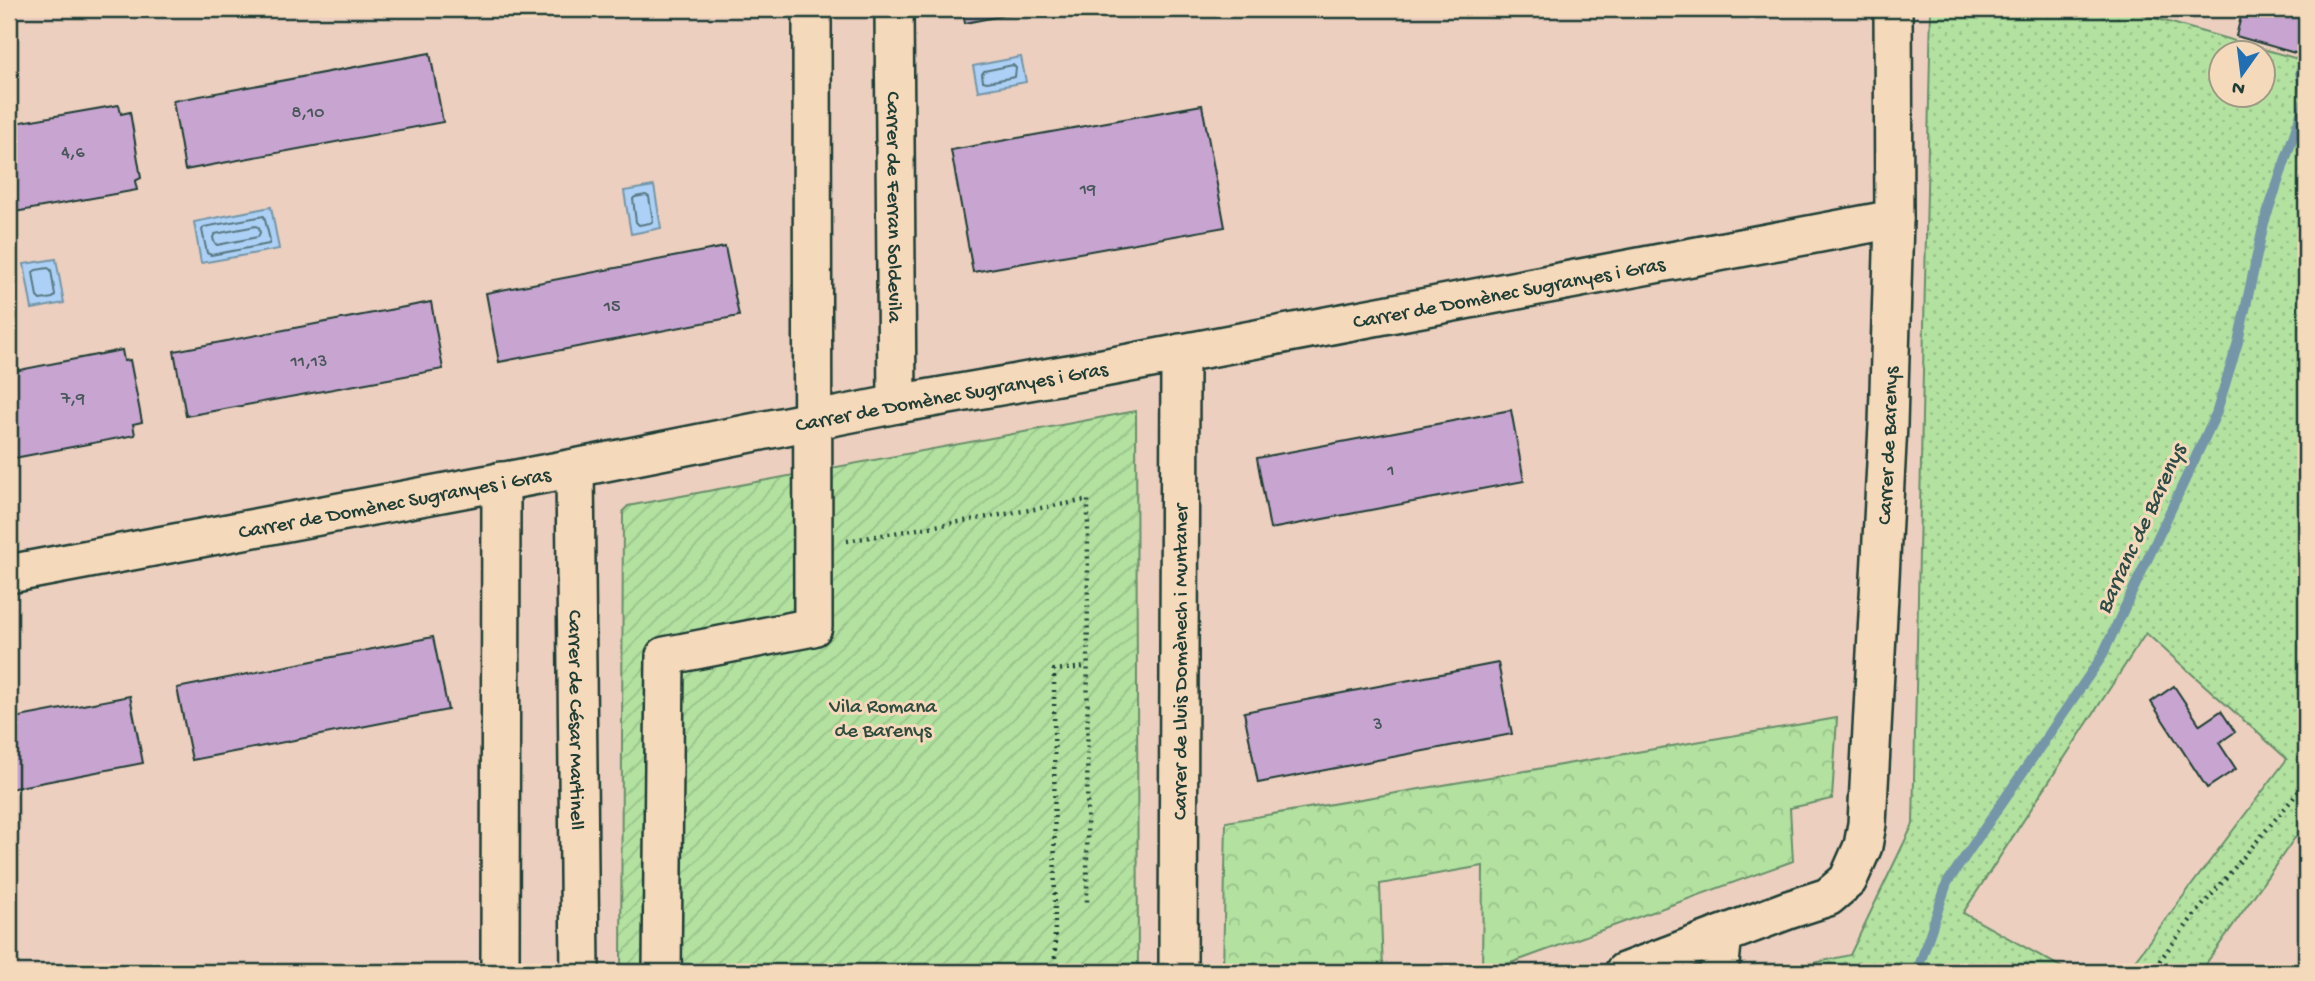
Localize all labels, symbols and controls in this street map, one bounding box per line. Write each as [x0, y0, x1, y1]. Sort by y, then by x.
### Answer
north arrow [2206, 38, 2276, 108]
text: N [2230, 74, 2248, 100]
street label: Carrer de Ferran Soldevila [879, 91, 905, 324]
house number: 8,10 [291, 103, 325, 124]
house number: 4,6 [61, 143, 86, 164]
house number: 19 [1079, 180, 1096, 201]
street label: Carrer de Domènec Sugranyes i Gras [1351, 253, 1669, 337]
house number: 15 [603, 297, 620, 318]
house number: 11,13 [290, 352, 327, 373]
street label: Carrer de Domènec Sugranyes i Gras [794, 358, 1111, 440]
street label: Carrer de Barenys [1874, 365, 1906, 525]
house number: 7,9 [60, 389, 85, 410]
water label: Barranc de Barenys [2091, 438, 2194, 618]
house number: 1 [1386, 461, 1395, 482]
street label: Carrer de Domènec Sugranyes i Gras [237, 464, 554, 547]
street label: Carrer de Lluis Domènech i Muntaner [1169, 502, 1196, 820]
street label: Carrer de César Martinell [560, 610, 588, 830]
park label: Vila Romana de Barenys [828, 696, 938, 745]
house number: 3 [1372, 715, 1383, 736]

